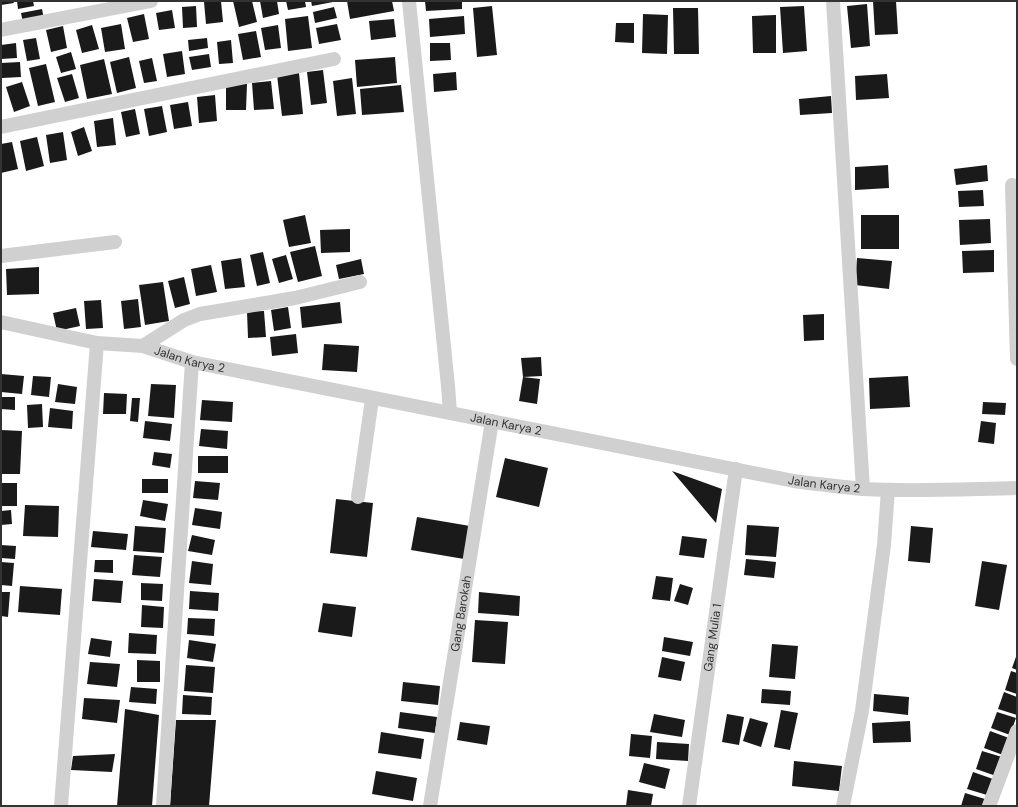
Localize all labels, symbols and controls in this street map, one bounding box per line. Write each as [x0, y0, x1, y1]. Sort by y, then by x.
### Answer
street label: Jalan Karya 2 [152, 342, 226, 376]
street label: Jalan Karya 2 [469, 409, 543, 439]
street label: Jalan Karya 2 [787, 472, 861, 497]
street label: Gang Barokah [447, 574, 475, 653]
street label: Gang Mulia 1 [700, 603, 725, 673]

